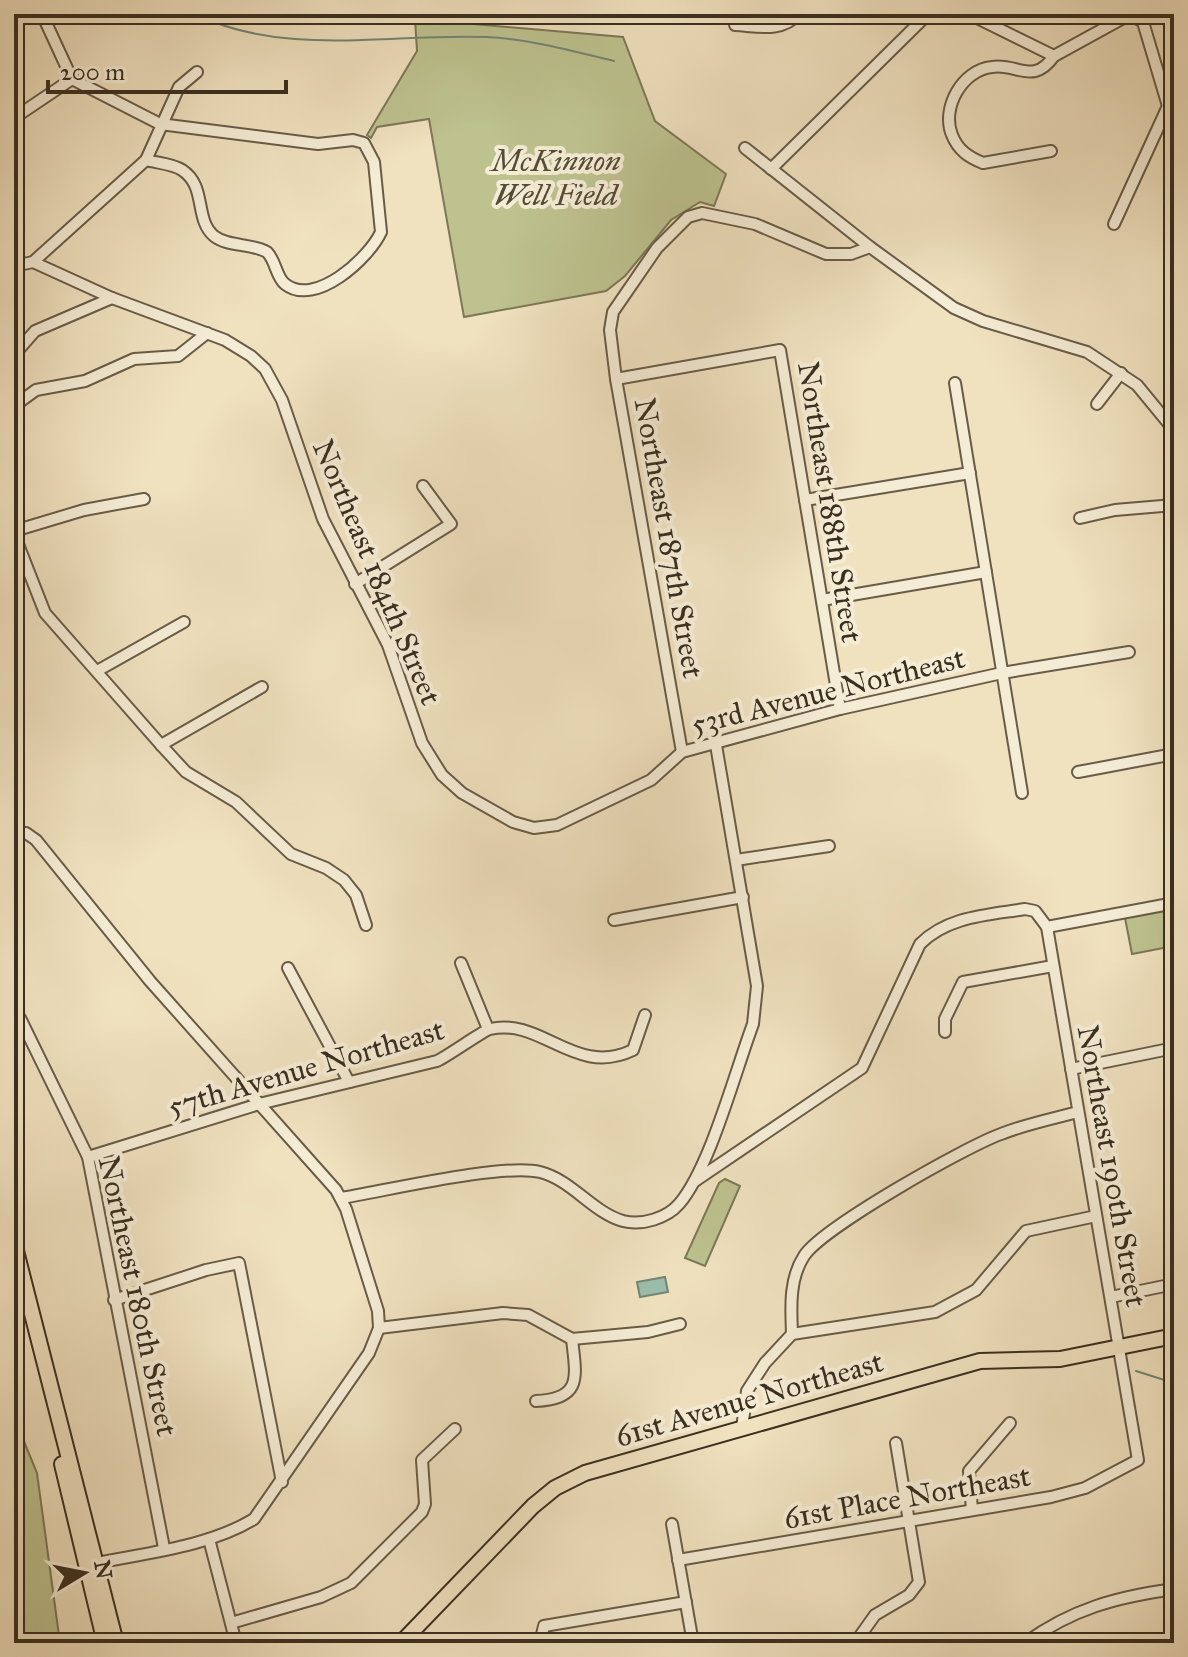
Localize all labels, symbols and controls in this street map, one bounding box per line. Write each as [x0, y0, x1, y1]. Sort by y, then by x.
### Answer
scale bar [48, 44, 286, 94]
text: 200 m [60, 57, 125, 87]
park label: McKinnon Well Field [488, 143, 621, 213]
street label: Northeast 188th Street [790, 359, 870, 645]
street label: Northeast 187th Street [627, 395, 711, 681]
street label: Northeast 184th Street [305, 434, 449, 710]
street label: 53rd Avenue Northeast [688, 640, 969, 742]
street label: 57th Avenue Northeast [164, 1011, 449, 1125]
street label: Northeast 190th Street [1069, 1022, 1155, 1310]
street label: Northeast 180th Street [91, 1153, 185, 1440]
street label: 61st Avenue Northeast [611, 1343, 887, 1454]
street label: 61st Place Northeast [781, 1458, 1034, 1536]
north arrow [44, 1533, 124, 1613]
text: N [88, 1558, 118, 1581]

